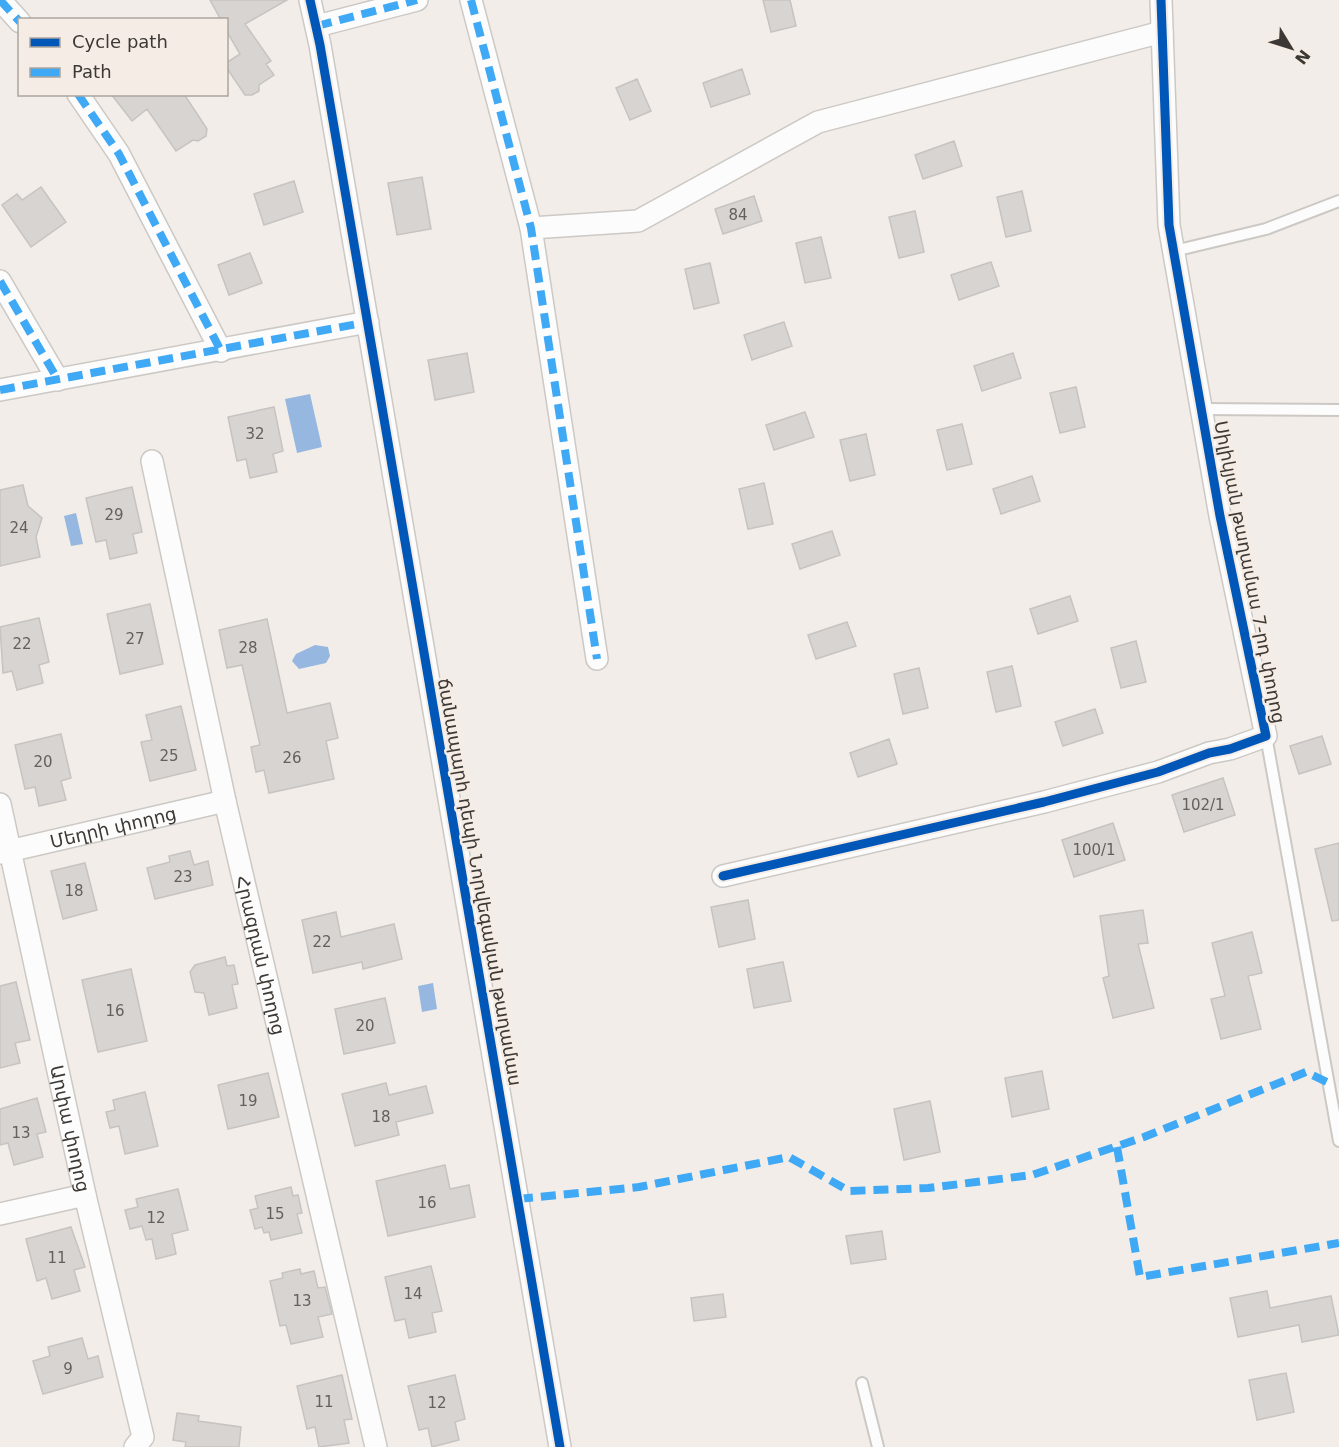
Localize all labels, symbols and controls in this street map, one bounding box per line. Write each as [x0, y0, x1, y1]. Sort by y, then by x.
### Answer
legend [18, 18, 228, 96]
north arrow [1261, 18, 1321, 78]
text: Cycle path [72, 31, 168, 52]
text: N [1291, 46, 1314, 68]
text: Path [72, 61, 112, 82]
house number: 84 [728, 206, 748, 224]
street label: Սիլիկյան թաղամաս 7-րդ փողոց [1210, 419, 1290, 725]
house number: 32 [245, 425, 265, 443]
house number: 29 [104, 506, 124, 524]
house number: 24 [9, 519, 29, 537]
house number: 27 [125, 630, 145, 648]
house number: 22 [12, 635, 32, 653]
house number: 28 [238, 639, 258, 657]
street label: ճանապարհ դեպի Նորվեգական թաղամաս [434, 676, 526, 1088]
house number: 25 [159, 747, 179, 765]
house number: 26 [282, 749, 302, 767]
house number: 20 [33, 753, 53, 771]
house number: 102/1 [1181, 796, 1225, 814]
street label: Մեղրի փողոց [48, 802, 178, 852]
house number: 100/1 [1072, 841, 1116, 859]
house number: 23 [173, 868, 193, 886]
street label: Հրազդան փողոց [232, 873, 290, 1037]
house number: 18 [64, 882, 84, 900]
house number: 22 [312, 933, 332, 951]
house number: 16 [105, 1002, 125, 1020]
house number: 20 [355, 1017, 375, 1035]
street label: Արփա փողոց [47, 1063, 95, 1194]
house number: 19 [238, 1092, 258, 1110]
house number: 18 [371, 1108, 391, 1126]
house number: 13 [11, 1124, 31, 1142]
house number: 16 [417, 1194, 437, 1212]
house number: 15 [265, 1205, 285, 1223]
house number: 12 [146, 1209, 166, 1227]
house number: 11 [47, 1249, 67, 1267]
house number: 14 [403, 1285, 423, 1303]
house number: 13 [292, 1292, 312, 1310]
house number: 9 [63, 1360, 73, 1378]
house number: 11 [314, 1393, 334, 1411]
house number: 12 [427, 1394, 447, 1412]

